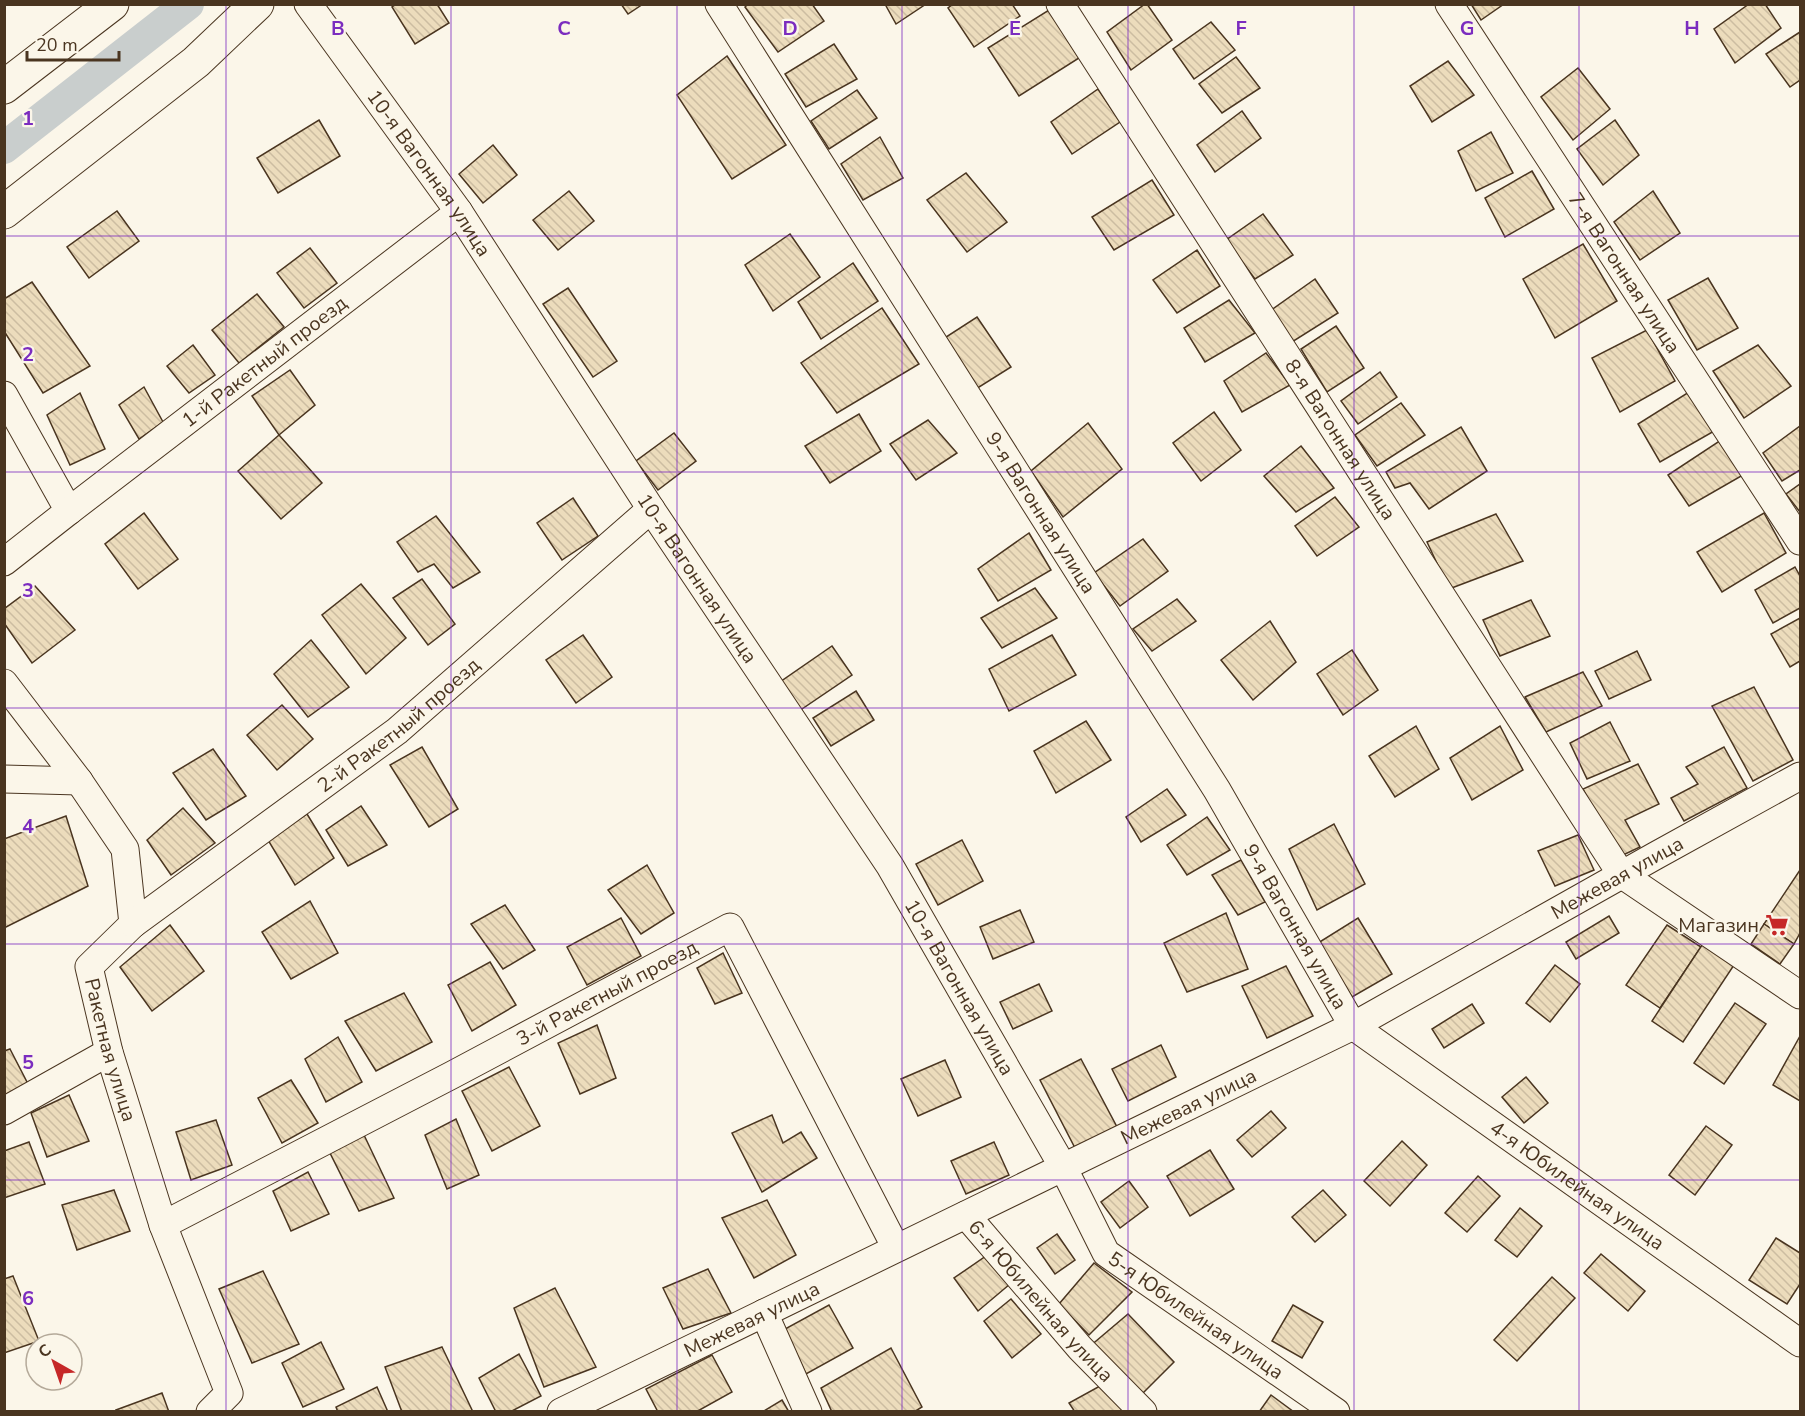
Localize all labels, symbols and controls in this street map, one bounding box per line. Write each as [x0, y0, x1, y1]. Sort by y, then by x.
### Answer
text: B [331, 15, 345, 42]
text: C [557, 15, 571, 42]
text: D [782, 15, 798, 42]
text: E [1009, 15, 1021, 42]
text: F [1235, 15, 1247, 42]
text: G [1460, 15, 1474, 42]
text: H [1684, 15, 1700, 42]
scale bar [27, 24, 118, 62]
text: 20 m [36, 33, 78, 57]
street label: 10-я Вагонная улица [360, 84, 497, 262]
text: 1 [22, 105, 34, 132]
street label: 7-я Вагонная улица [1562, 187, 1687, 359]
street label: 1-й Ракетный проезд [176, 290, 353, 434]
text: 2 [22, 341, 34, 368]
street label: 8-я Вагонная улица [1278, 354, 1402, 525]
street label: 9-я Вагонная улица [979, 427, 1102, 599]
street label: 10-я Вагонная улица [631, 488, 763, 669]
text: 3 [22, 577, 34, 604]
street label: 2-й Ракетный проезд [312, 651, 486, 799]
text: 4 [22, 813, 34, 840]
street label: Межевая улица [1546, 830, 1688, 926]
street label: 9-я Вагонная улица [1237, 839, 1354, 1014]
street label: 10-я Вагонная улица [898, 894, 1020, 1080]
place label: Магазин [1678, 912, 1759, 939]
supermarket icon: Магазин [1764, 912, 1790, 938]
street label: 3-й Ракетный проезд [512, 934, 703, 1052]
street label: Ракетная улица [78, 975, 143, 1125]
text: 5 [22, 1049, 34, 1076]
street label: Межевая улица [1116, 1062, 1261, 1151]
street label: 4-я Юбилейная улица [1485, 1114, 1670, 1257]
street label: 6-я Юбилейная улица [962, 1214, 1119, 1388]
street label: 5-я Юбилейная улица [1102, 1245, 1289, 1386]
street label: Межевая улица [679, 1275, 824, 1364]
text: 6 [22, 1285, 34, 1312]
north arrow [24, 1332, 84, 1392]
text: С [34, 1339, 56, 1363]

